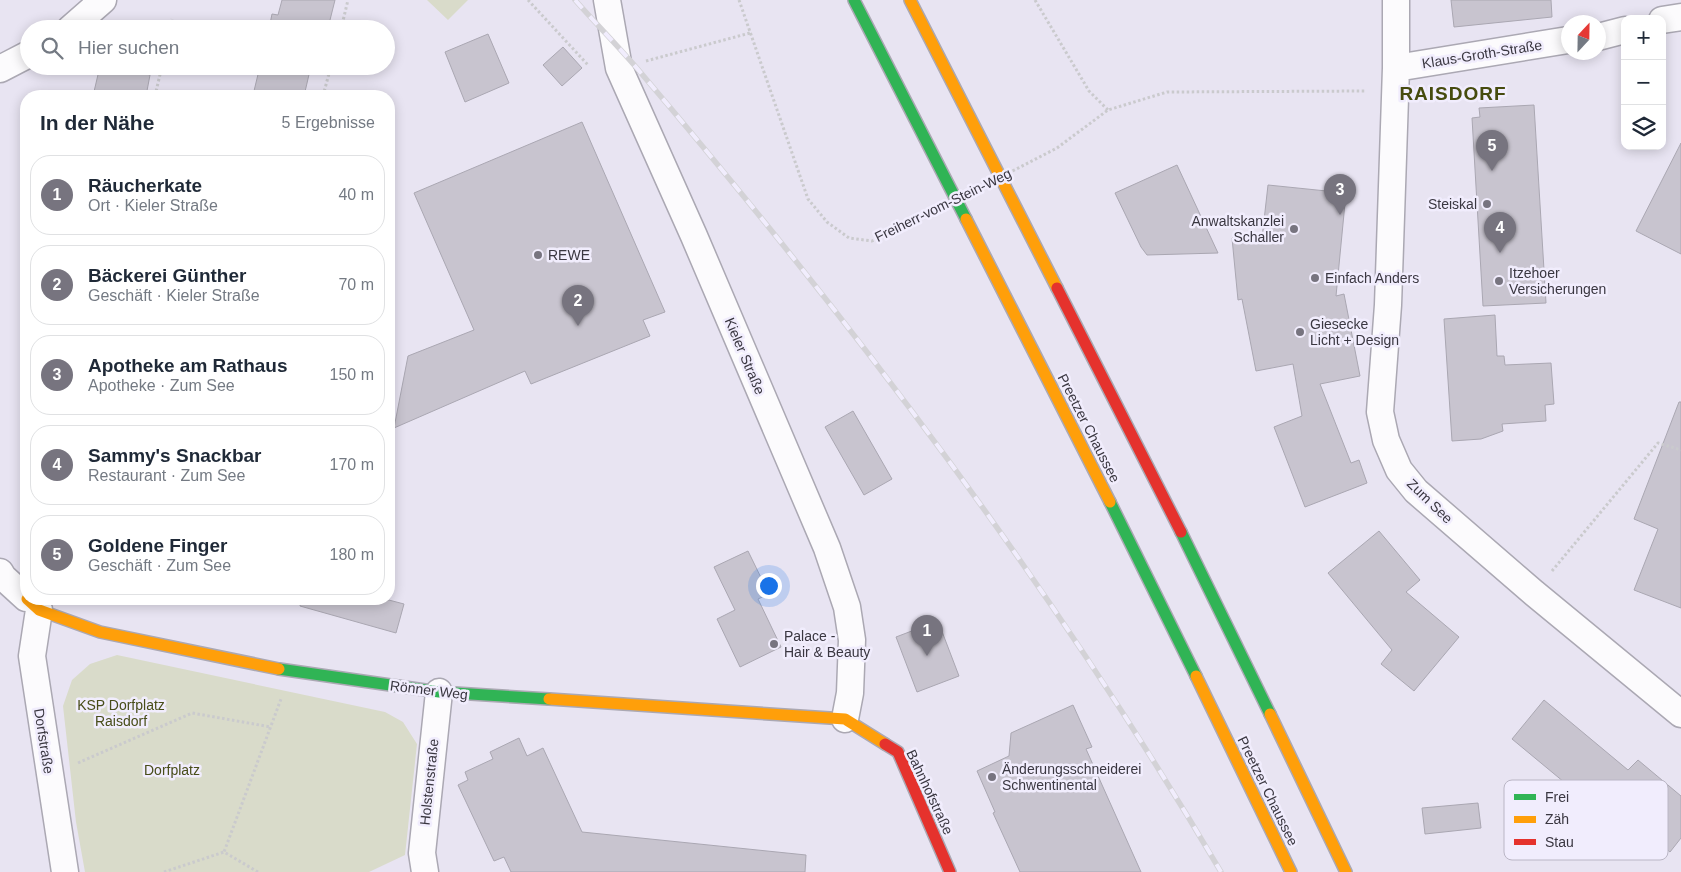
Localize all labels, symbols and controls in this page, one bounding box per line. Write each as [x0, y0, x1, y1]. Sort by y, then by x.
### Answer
north arrow [1561, 15, 1606, 60]
map controls [1621, 15, 1666, 150]
button: + [1621, 15, 1666, 60]
search box [20, 20, 395, 75]
icon: search [38, 34, 66, 62]
text: Hier suchen [78, 37, 179, 58]
street label: Klaus-Groth-Straße [1421, 37, 1543, 71]
button: − [1621, 60, 1666, 105]
district label: RAISDORF [1399, 83, 1507, 104]
button: layers [1621, 105, 1666, 150]
text: In der Nähe [40, 111, 154, 134]
text: 5 Ergebnisse [282, 114, 375, 131]
pin: 5 [1476, 130, 1508, 171]
street label: Freiherr-vom-Stein-Weg [872, 165, 1014, 245]
pin: 3 [1324, 174, 1356, 215]
text: Räucherkate [88, 175, 202, 196]
text: 1 [53, 186, 61, 203]
text: 40 m [338, 186, 374, 203]
place label: Steiskal [1428, 196, 1477, 212]
text: Ort · Kieler Straße [88, 197, 218, 214]
marker: Steiskal [1481, 198, 1493, 210]
pin: 4 [1484, 212, 1516, 253]
place label: Anwaltskanzlei Schaller [1191, 213, 1284, 245]
marker: Anwaltskanzlei Schaller [1288, 223, 1300, 235]
place label: REWE [548, 247, 590, 263]
marker: REWE [532, 249, 544, 261]
text: Bäckerei Günther [88, 265, 246, 286]
place label: Itzehoer Versicherungen [1509, 265, 1606, 297]
place label: Einfach Anders [1325, 270, 1419, 286]
marker: Einfach Anders [1309, 272, 1321, 284]
marker: Itzehoer Versicherungen [1493, 275, 1505, 287]
text: 2 [53, 276, 61, 293]
text: 70 m [338, 276, 374, 293]
pin: 2 [562, 285, 594, 326]
text: Geschäft · Kieler Straße [88, 287, 260, 304]
street label: Kieler Straße [722, 315, 768, 397]
place label: Giesecke Licht + Design [1310, 316, 1399, 348]
marker: Giesecke Licht + Design [1294, 326, 1306, 338]
text: Apotheke am Rathaus [88, 355, 288, 376]
text: 3 [53, 366, 61, 383]
text: 150 m [330, 366, 374, 383]
street label: Preetzer Chaussee [1055, 371, 1123, 485]
text: Apotheke · Zum See [88, 377, 235, 394]
text: Sammy's Snackbar [88, 445, 262, 466]
text: 4 [53, 456, 61, 473]
text: 170 m [330, 456, 374, 473]
text: Restaurant · Zum See [88, 467, 245, 484]
street label: Zum See [1404, 476, 1456, 527]
text: Goldene Finger [88, 535, 227, 556]
text: 5 [53, 546, 61, 563]
text: 180 m [330, 546, 374, 563]
text: Geschäft · Zum See [88, 557, 231, 574]
your location [756, 573, 782, 599]
pin: 1 [911, 615, 943, 656]
place label: Palace - Hair & Beauty [784, 628, 870, 660]
marker: Palace - Hair & Beauty [768, 638, 780, 650]
street label: Rönner Weg [389, 677, 469, 703]
park label: KSP Dorfplatz Raisdorf [77, 697, 165, 729]
street label: Dorfstraße [31, 707, 57, 775]
street label: Preetzer Chaussee [1235, 734, 1302, 849]
street label: Holstenstraße [416, 738, 442, 826]
street label: Bahnhofstraße [903, 747, 957, 837]
place label: Änderungsschneiderei Schwentinental [1002, 761, 1141, 793]
park label: Dorfplatz [144, 762, 200, 778]
marker: Änderungsschneiderei Schwentinental [986, 771, 998, 783]
legend [1504, 780, 1668, 860]
text: Frei [1545, 789, 1569, 805]
text: Zäh [1545, 811, 1569, 827]
text: Stau [1545, 834, 1574, 850]

